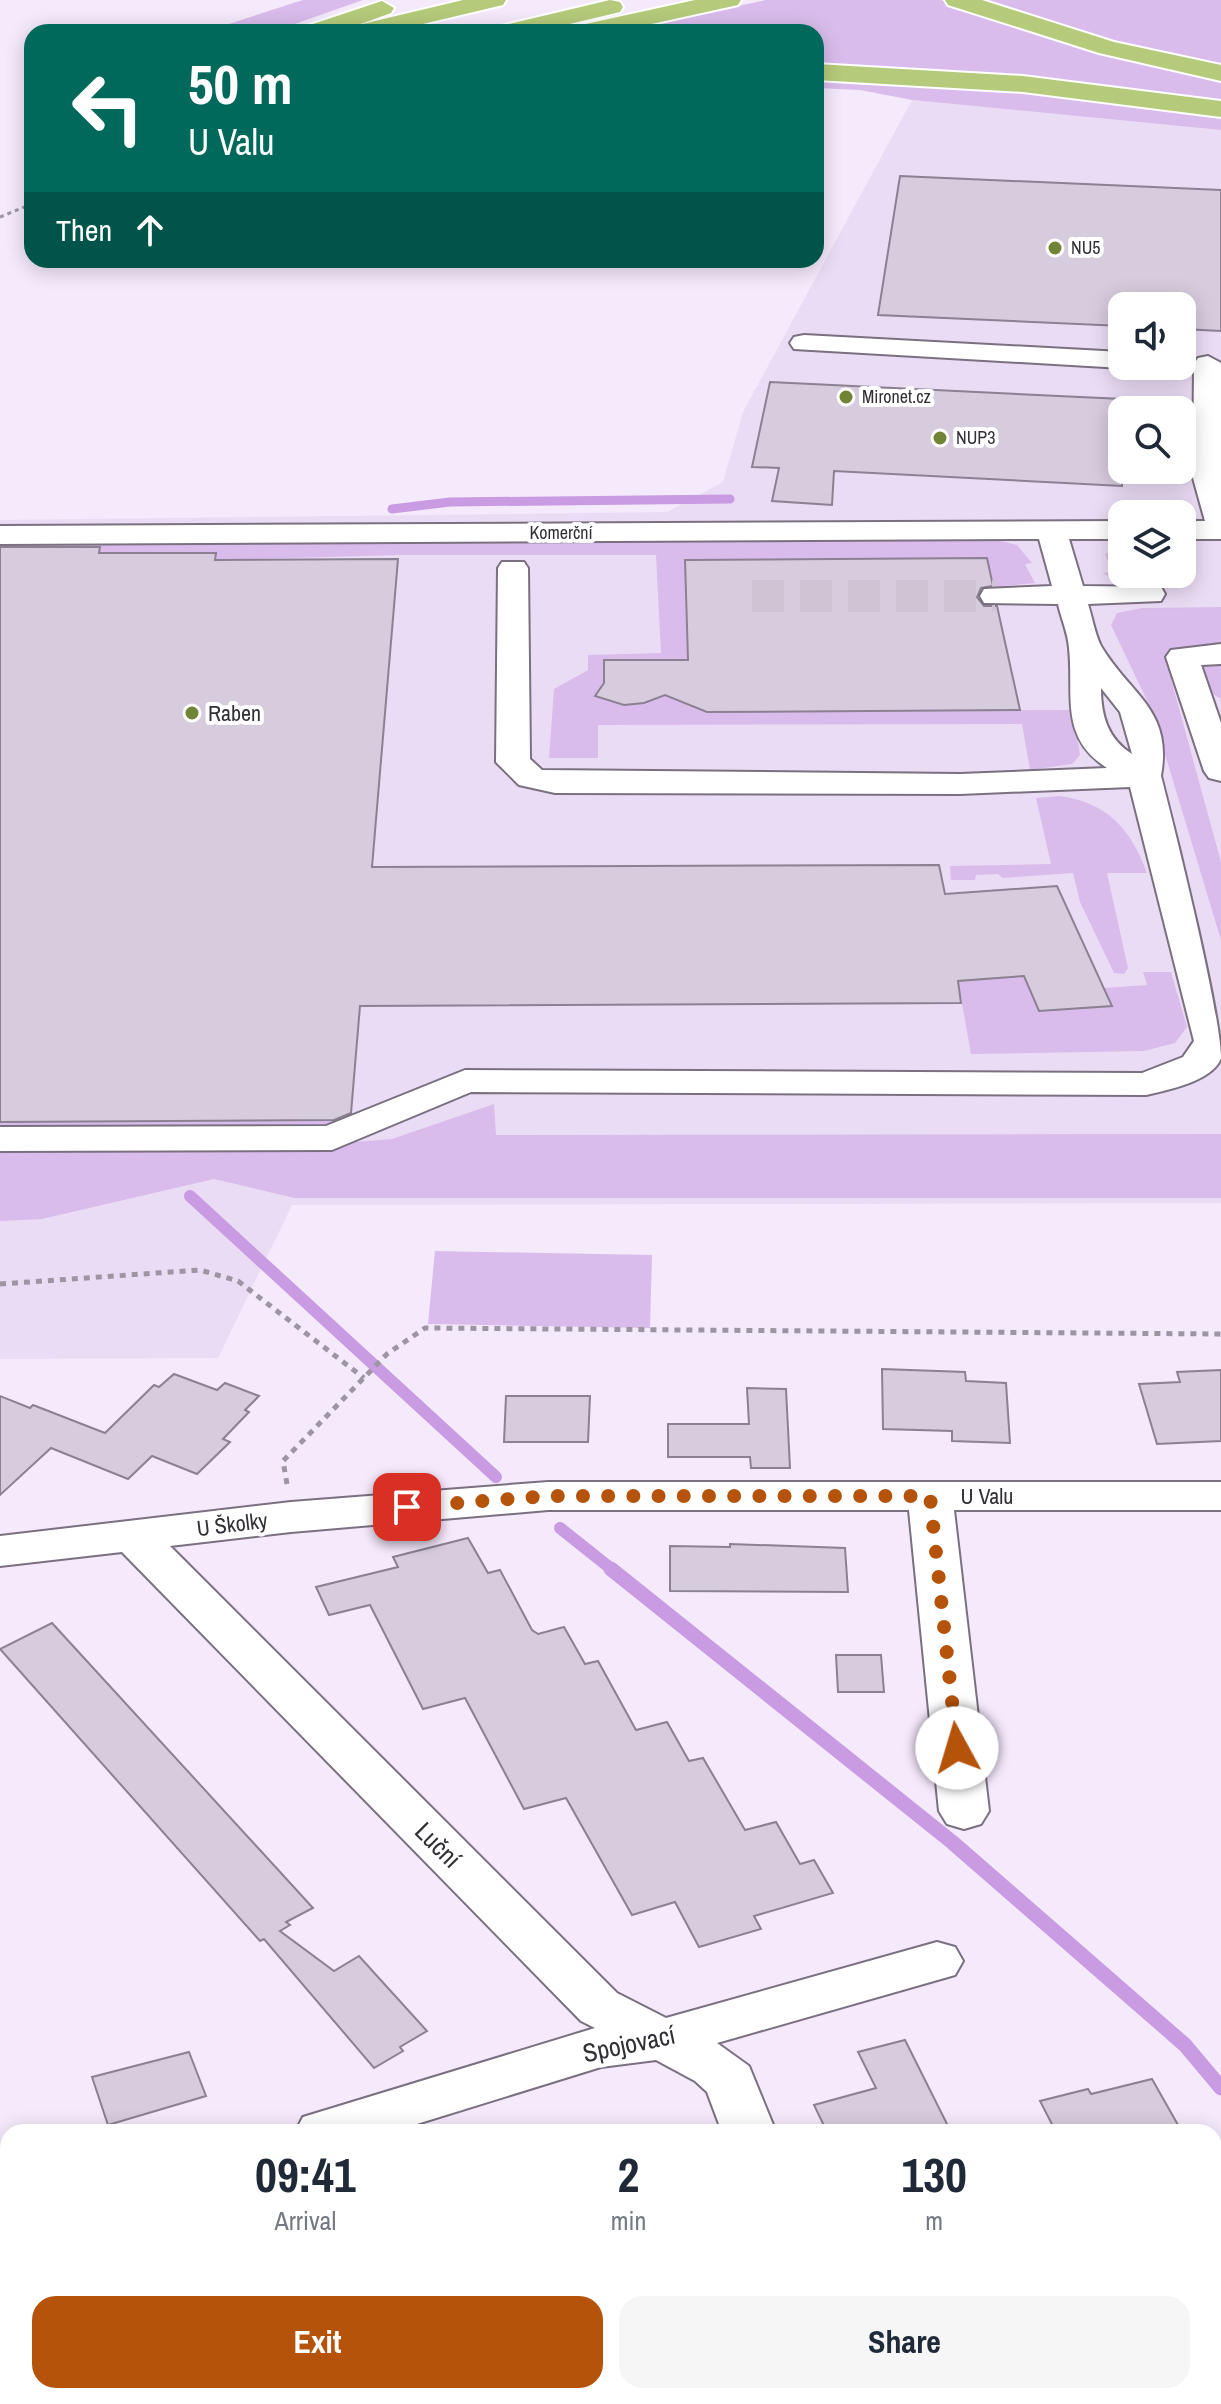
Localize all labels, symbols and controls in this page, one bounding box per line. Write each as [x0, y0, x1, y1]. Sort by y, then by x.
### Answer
text: 50 m [188, 46, 293, 121]
icon: left [56, 56, 160, 160]
text: U Valu [188, 118, 274, 166]
icon: ahead [128, 208, 172, 252]
text: Then [56, 210, 112, 250]
place label: NU5 [1071, 235, 1101, 260]
marker: NU5 [1046, 239, 1064, 257]
map controls [1108, 292, 1196, 588]
button: sound [1108, 292, 1196, 380]
place label: Mironet.cz [862, 384, 931, 409]
marker: Mironet.cz [837, 388, 855, 406]
button: search [1108, 396, 1196, 484]
place label: NUP3 [956, 425, 995, 450]
marker: NUP3 [931, 429, 949, 447]
button: layers [1108, 500, 1196, 588]
street label: Komerční [529, 520, 593, 545]
place label: Raben [208, 698, 261, 728]
marker: Raben [183, 704, 201, 722]
pin [373, 1473, 441, 1541]
street label: U Valu [961, 1481, 1013, 1511]
icon: arrive [385, 1485, 429, 1529]
street label: U Školky [195, 1505, 269, 1543]
position arrow [915, 1706, 999, 1790]
street label: Luční [408, 1814, 470, 1876]
street label: Spojovací [579, 2016, 679, 2070]
text: 09:41 [255, 2142, 356, 2207]
text: 2 [618, 2142, 639, 2207]
text: 130 [901, 2142, 967, 2207]
text: Arrival [275, 2203, 336, 2238]
text: min [611, 2203, 646, 2238]
text: m [925, 2203, 943, 2238]
button: Exit [32, 2296, 603, 2388]
button: Share [619, 2296, 1190, 2388]

